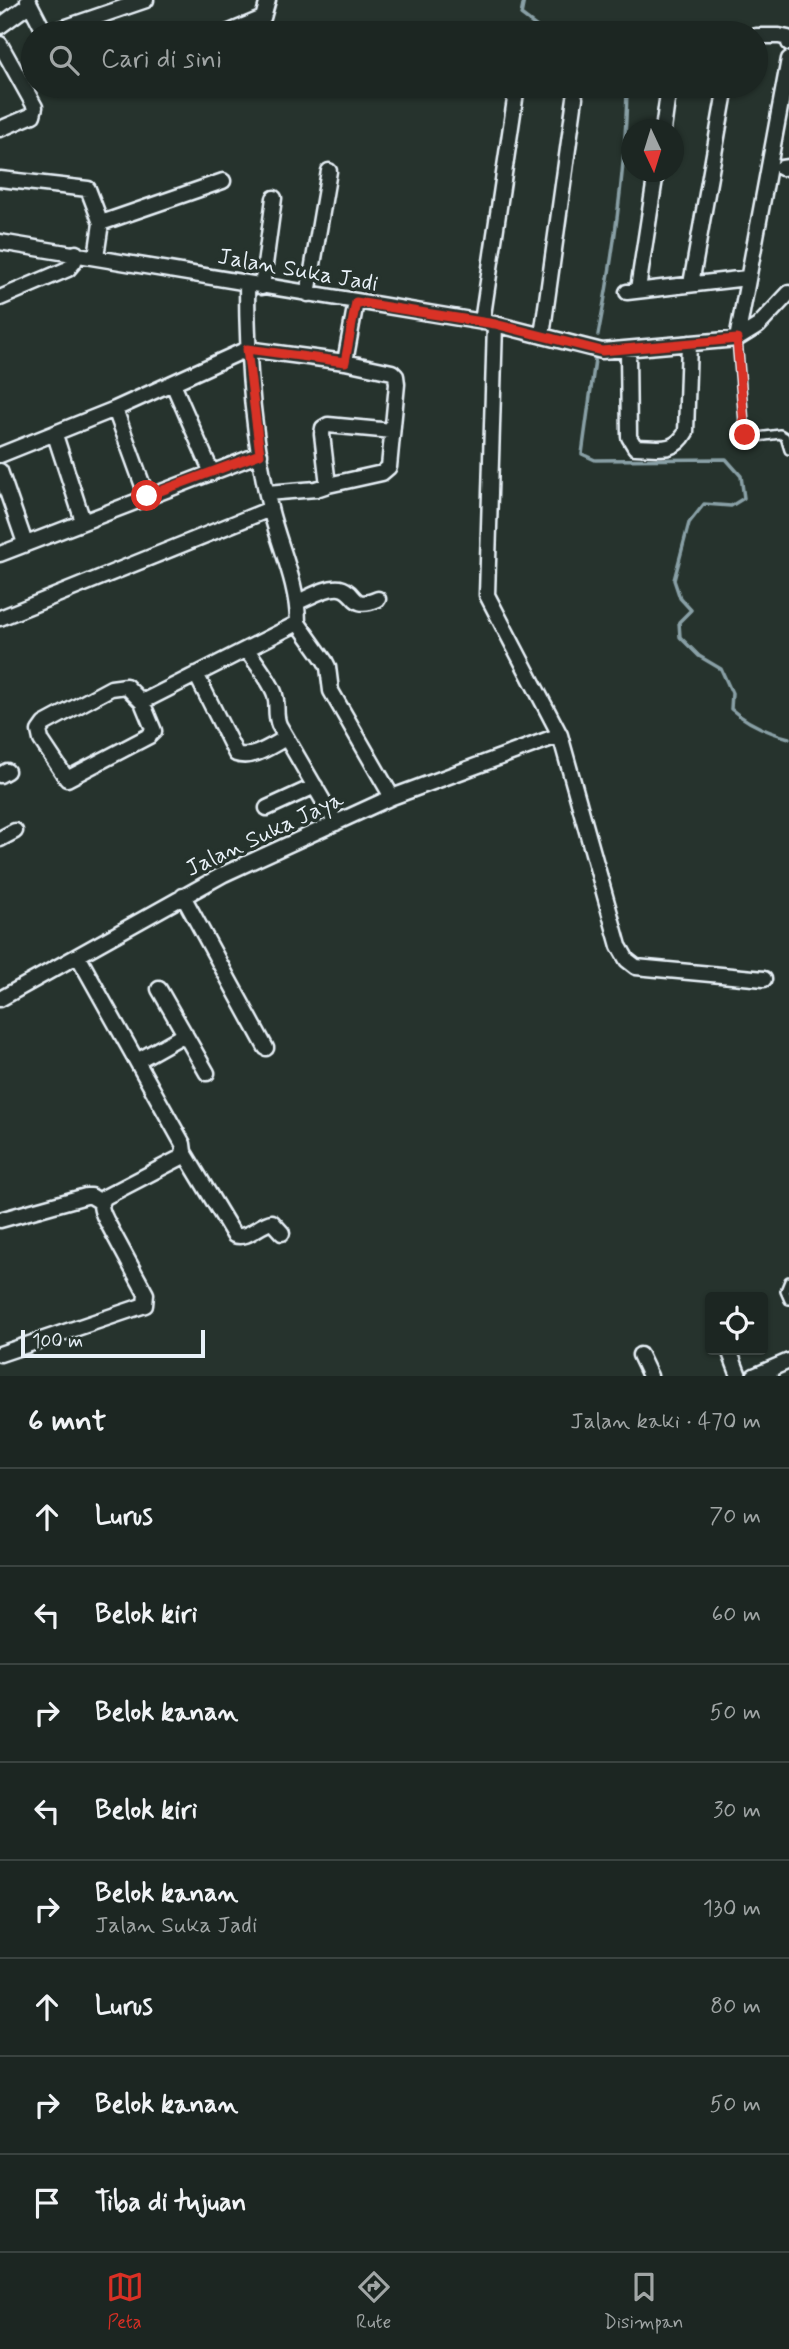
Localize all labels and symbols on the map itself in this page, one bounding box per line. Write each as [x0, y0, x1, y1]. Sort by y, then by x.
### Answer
north arrow [621, 119, 684, 182]
street label: Jalan Suka Jadi [215, 242, 380, 300]
route end [729, 419, 760, 450]
route start [131, 480, 162, 511]
street label: Jalan Suka Jaya [181, 785, 349, 885]
scale bar [21, 1327, 205, 1359]

